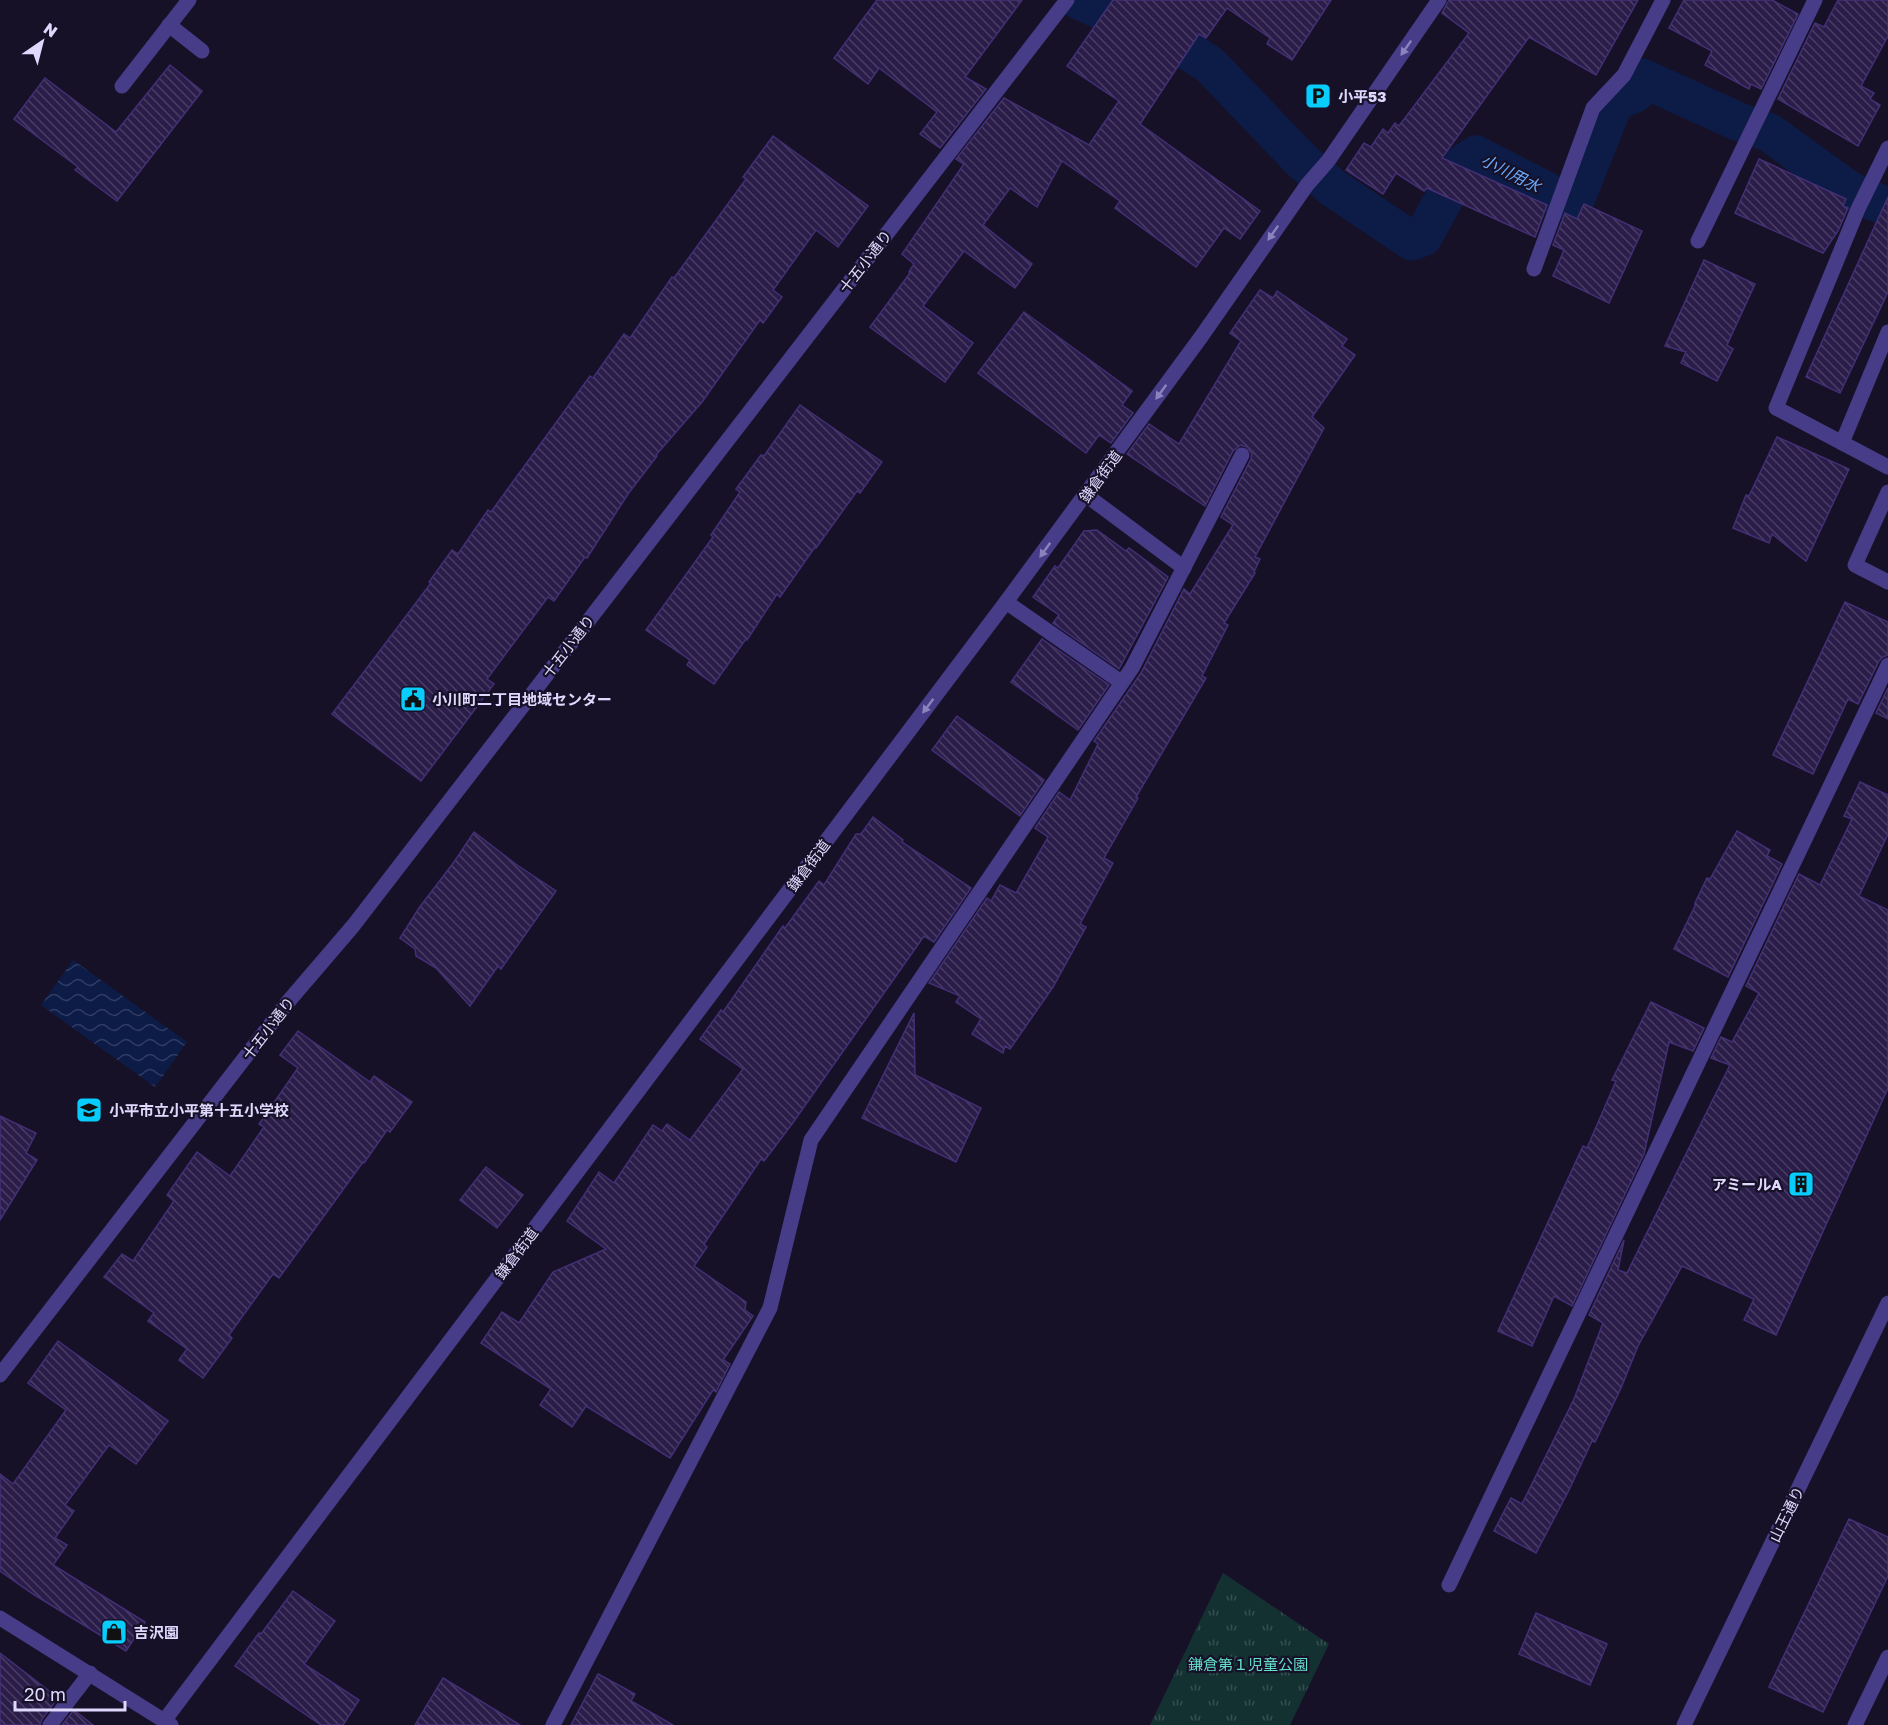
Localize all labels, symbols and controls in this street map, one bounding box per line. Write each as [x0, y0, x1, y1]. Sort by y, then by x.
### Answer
north arrow [12, 12, 72, 72]
text: N [40, 18, 61, 41]
one-way arrow [1401, 40, 1412, 56]
parking icon: 小平53 [1303, 81, 1333, 111]
place label: 小平53 [1338, 87, 1386, 105]
water label: 小川用水 [1478, 150, 1546, 197]
one-way arrow [1267, 225, 1279, 241]
street label: 十五小通り [835, 226, 895, 296]
one-way arrow [1155, 384, 1167, 400]
street label: 鎌倉街道 [1075, 446, 1125, 506]
one-way arrow [1040, 542, 1052, 557]
street label: 十五小通り [538, 611, 598, 681]
public building icon: 小川町二丁目地域センター [398, 684, 428, 714]
place label: 小川町二丁目地域センター [432, 690, 612, 708]
one-way arrow [923, 698, 935, 713]
street label: 鎌倉街道 [783, 836, 833, 894]
street label: 十五小通り [238, 993, 298, 1063]
school or university icon: 小平市立小平第十五小学校 [74, 1095, 104, 1125]
place label: 小平市立小平第十五小学校 [109, 1101, 289, 1119]
building icon: アミールA [1786, 1169, 1816, 1199]
place label: アミールA [1712, 1175, 1782, 1193]
street label: 鎌倉街道 [491, 1224, 541, 1282]
street label: 山王通り [1765, 1483, 1807, 1545]
shop icon: 吉沢園 [99, 1617, 129, 1647]
place label: 吉沢園 [134, 1623, 179, 1641]
park label: 鎌倉第１児童公園 [1188, 1655, 1308, 1673]
scale bar [15, 1674, 124, 1712]
text: 20 m [24, 1683, 66, 1705]

